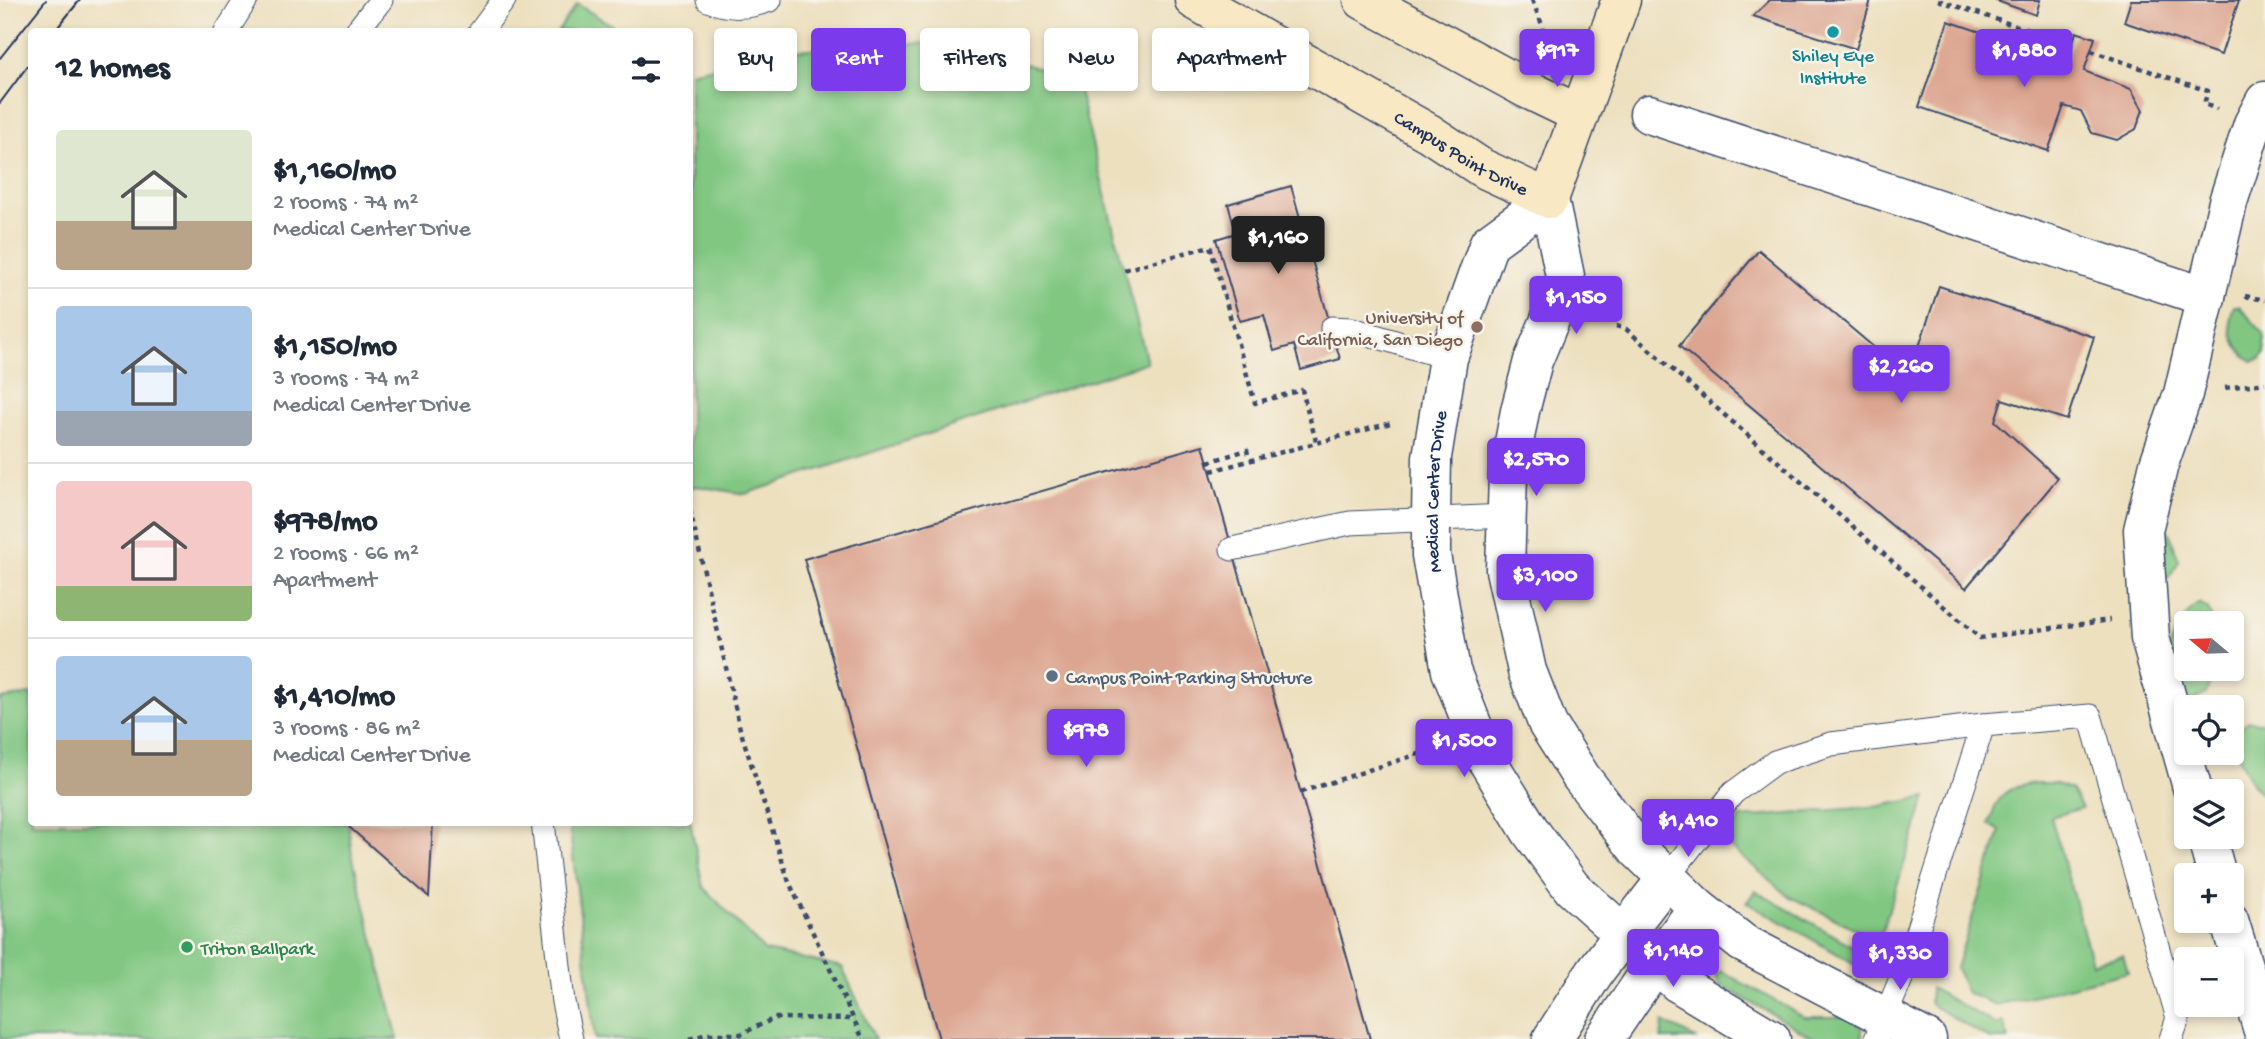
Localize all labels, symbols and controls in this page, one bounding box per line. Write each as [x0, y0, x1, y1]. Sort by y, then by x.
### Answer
marker: Shiley Eye Institute [1825, 24, 1841, 40]
chip: Buy [714, 28, 797, 91]
chip: Rent [811, 28, 906, 91]
chip: Filters [920, 28, 1030, 91]
chip: New [1044, 28, 1138, 91]
chip: Apartment [1152, 28, 1309, 91]
pin: $917 [1516, 29, 1598, 89]
pin: $1,880 [1967, 29, 2081, 89]
text: $917 [1535, 38, 1579, 65]
text: $1,880 [1991, 38, 2057, 65]
place label: Shiley Eye Institute [1792, 46, 1874, 91]
icon: filters [627, 51, 665, 89]
text: 12 homes [56, 53, 169, 88]
street label: Campus Point Drive [1389, 107, 1531, 203]
text: $1,160/mo [273, 155, 396, 190]
icon: home [112, 158, 196, 242]
text: 2 rooms · 74 m² [273, 190, 418, 217]
pin: $1,160 [1221, 216, 1335, 276]
text: Medical Center Drive [273, 217, 471, 244]
text: $1,160 [1248, 225, 1308, 252]
pin: $1,150 [1519, 276, 1633, 336]
text: $1,150 [1545, 285, 1607, 312]
place label: University of California, San Diego [1297, 308, 1465, 353]
marker: University of California, San Diego [1469, 319, 1485, 335]
text: $1,150/mo [273, 331, 397, 366]
icon: home [112, 334, 196, 418]
pin: $2,260 [1844, 346, 1958, 405]
text: $2,260 [1869, 354, 1933, 381]
text: 3 rooms · 74 m² [273, 366, 419, 393]
text: Medical Center Drive [273, 393, 471, 420]
street label: Medical Center Drive [1422, 409, 1454, 574]
pin: $2,570 [1479, 438, 1593, 498]
text: $2,570 [1503, 447, 1569, 474]
text: $978/mo [273, 506, 378, 541]
icon: home [112, 509, 196, 593]
text: 2 rooms · 66 m² [273, 541, 419, 568]
pin: $3,100 [1488, 554, 1602, 614]
text: $3,100 [1513, 563, 1577, 590]
text: Apartment [273, 568, 377, 595]
north arrow [2174, 611, 2244, 681]
map controls [2174, 611, 2244, 1017]
marker: Campus Point Parking Structure [1044, 668, 1060, 684]
place label: Campus Point Parking Structure [1066, 668, 1313, 691]
text: $1,410/mo [273, 681, 395, 716]
icon: home [112, 684, 196, 768]
button: locate [2174, 695, 2244, 765]
pin: $978 [1045, 710, 1127, 769]
text: 3 rooms · 86 m² [273, 716, 420, 743]
text: $978 [1063, 718, 1109, 745]
pin: $1,500 [1407, 720, 1521, 779]
text: $1,500 [1431, 728, 1497, 755]
text: Medical Center Drive [273, 743, 471, 770]
button: layers [2174, 779, 2244, 849]
pin: $1,410 [1631, 800, 1745, 859]
text: $1,410 [1658, 808, 1718, 835]
button: + [2174, 863, 2244, 933]
pin: $1,140 [1616, 930, 1730, 989]
pin: $1,330 [1843, 932, 1957, 992]
text: $1,140 [1643, 938, 1703, 965]
marker: Triton Ballpark [179, 939, 195, 955]
place label: Triton Ballpark [200, 939, 316, 962]
text: $1,330 [1868, 941, 1932, 968]
button: − [2174, 947, 2244, 1017]

